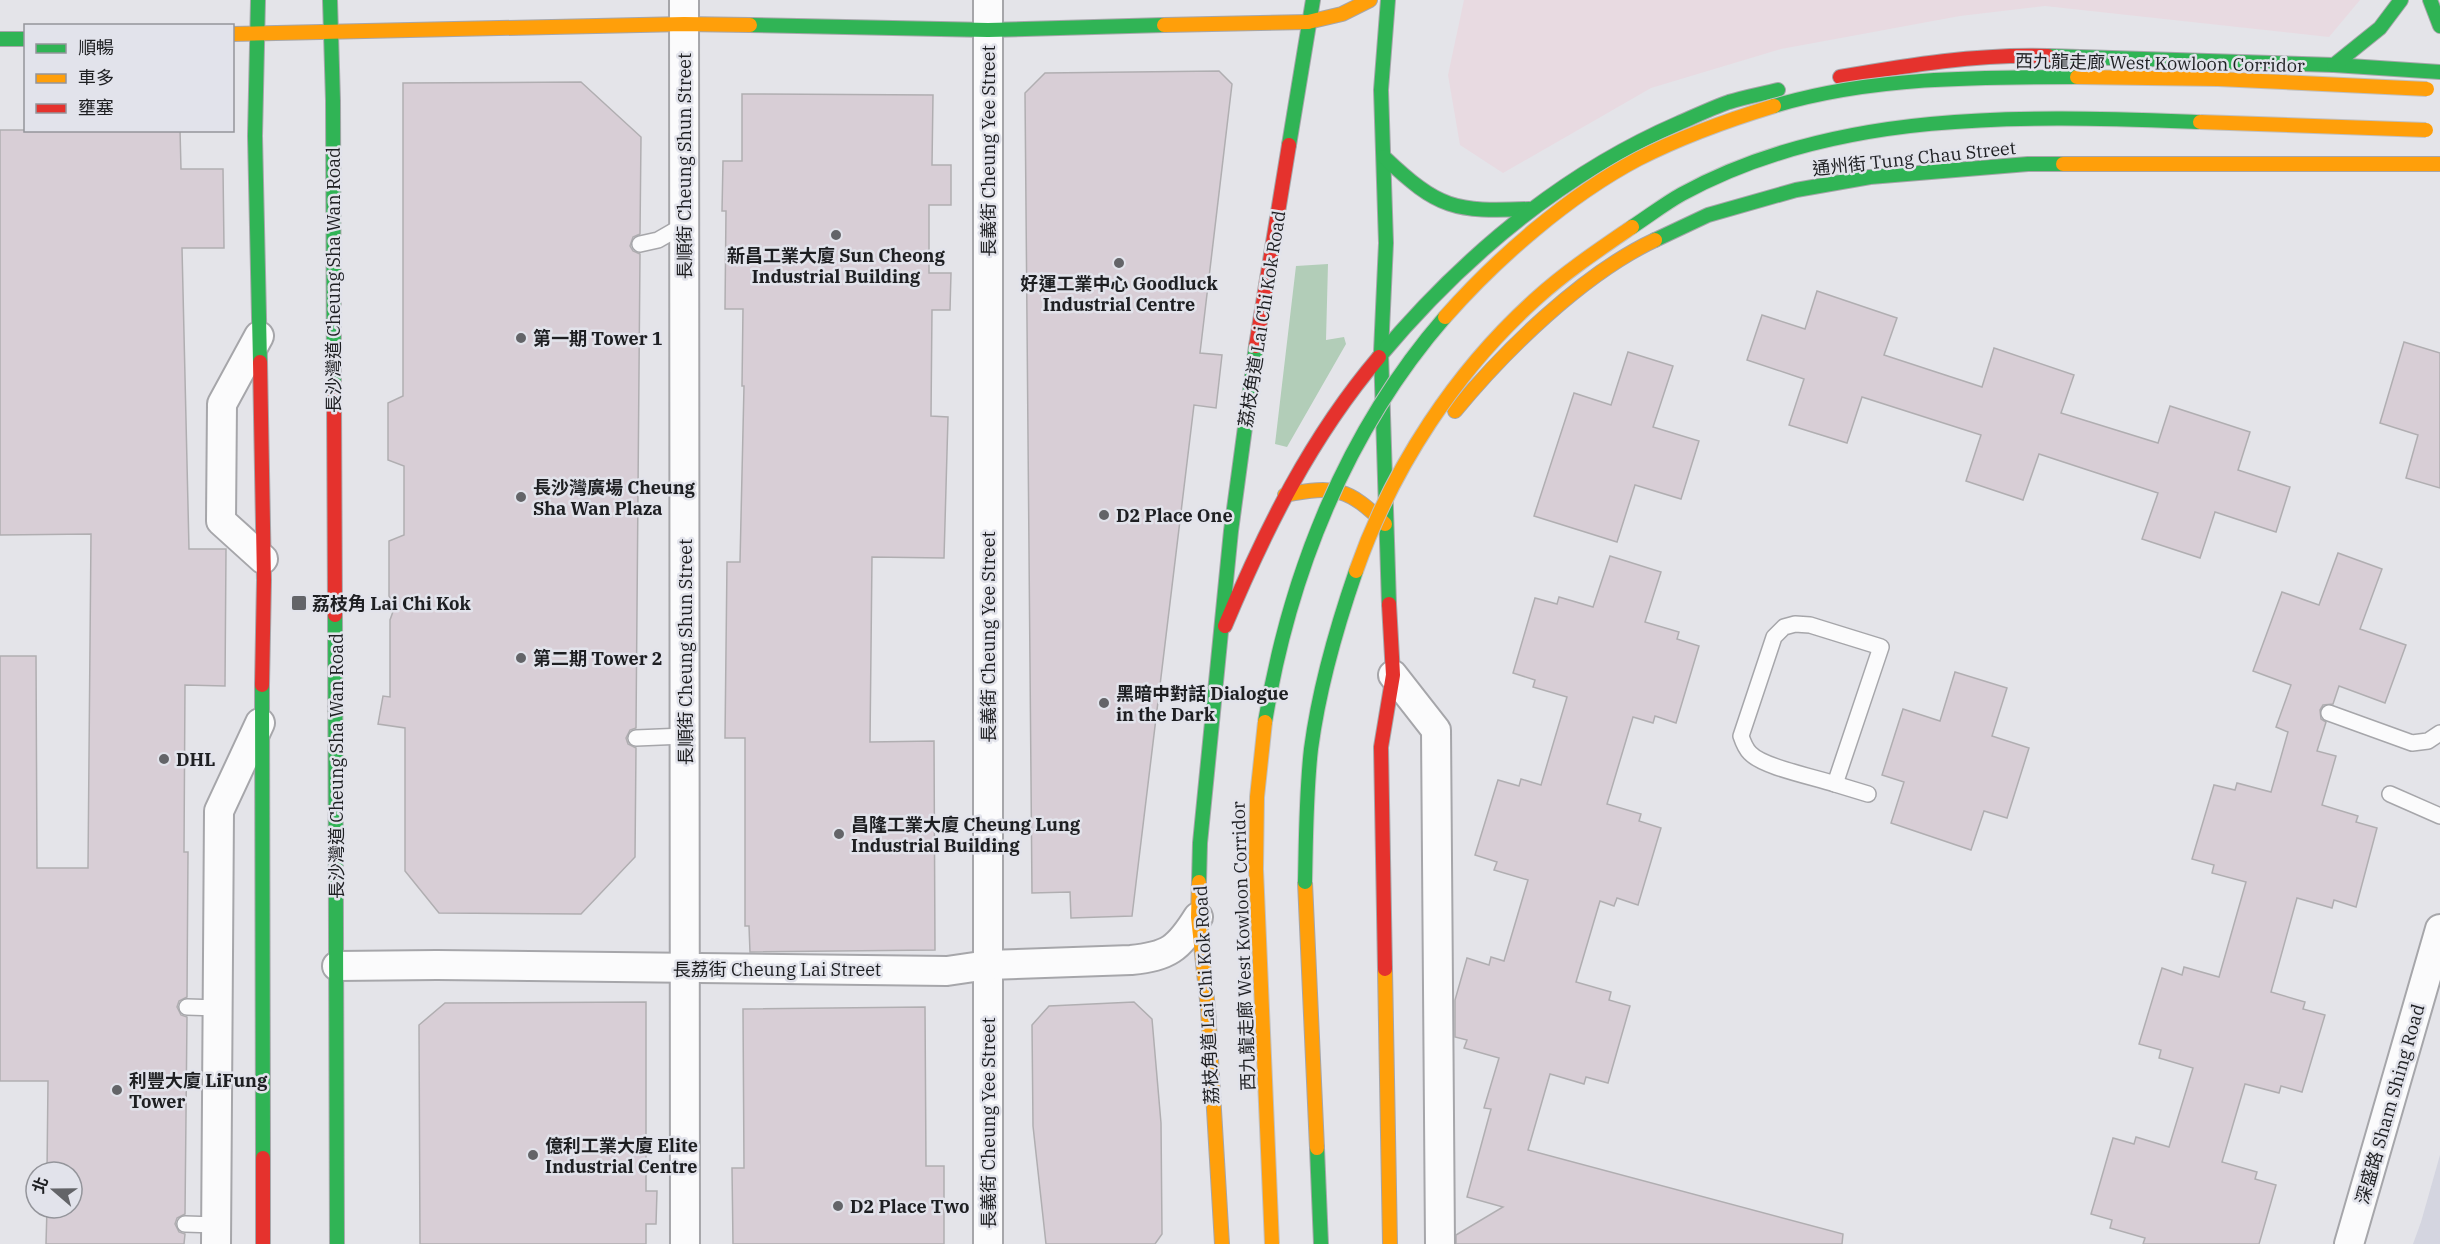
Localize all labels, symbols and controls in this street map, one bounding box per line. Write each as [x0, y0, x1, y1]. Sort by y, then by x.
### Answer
legend [24, 24, 234, 132]
text: 順暢 [78, 36, 114, 59]
street label: 長義街 Cheung Yee Street [977, 45, 1000, 257]
street label: 西九龍走廊 West Kowloon Corridor [2015, 49, 2305, 77]
street label: 長順街 Cheung Shun Street [673, 53, 696, 279]
text: 車多 [78, 66, 114, 89]
text: 壅塞 [78, 96, 114, 119]
street label: 通州街 Tung Chau Street [1811, 136, 2017, 180]
street label: 長沙灣道 Cheung Sha Wan Road [322, 147, 345, 413]
street label: 荔枝角道 Lai Chi Kok Road [1233, 209, 1291, 429]
marker: 新昌工業大廈 Sun Cheong Industrial Building [829, 228, 843, 242]
place label: 新昌工業大廈 Sun Cheong Industrial Building [727, 244, 946, 288]
marker: 好運工業中心 Goodluck Industrial Centre [1112, 256, 1126, 270]
place label: 好運工業中心 Goodluck Industrial Centre [1020, 272, 1218, 316]
place label: 第一期 Tower 1 [533, 327, 663, 350]
marker: 第一期 Tower 1 [514, 331, 528, 345]
place label: 長沙灣廣場 Cheung Sha Wan Plaza [533, 476, 696, 520]
marker: 長沙灣廣場 Cheung Sha Wan Plaza [514, 490, 528, 504]
place label: D2 Place One [1116, 504, 1233, 527]
marker: D2 Place One [1097, 508, 1111, 522]
street label: 長義街 Cheung Yee Street [977, 531, 1000, 743]
street label: 長順街 Cheung Shun Street [674, 539, 697, 765]
place label: 荔枝角 Lai Chi Kok [312, 592, 472, 615]
marker: 荔枝角 Lai Chi Kok [290, 594, 308, 612]
street label: 長沙灣道 Cheung Sha Wan Road [325, 633, 348, 899]
place label: 第二期 Tower 2 [533, 647, 663, 670]
marker: 第二期 Tower 2 [514, 651, 528, 665]
place label: 黑暗中對話 Dialogue in the Dark [1116, 682, 1289, 726]
marker: 黑暗中對話 Dialogue in the Dark [1097, 696, 1111, 710]
place label: DHL [176, 748, 215, 771]
marker: DHL [157, 752, 171, 766]
street label: 西九龍走廊 West Kowloon Corridor [1226, 801, 1260, 1091]
place label: 昌隆工業大廈 Cheung Lung Industrial Building [851, 813, 1081, 857]
marker: 昌隆工業大廈 Cheung Lung Industrial Building [832, 827, 846, 841]
street label: 荔枝角道 Lai Chi Kok Road [1189, 885, 1223, 1105]
street label: 長荔街 Cheung Lai Street [673, 958, 881, 981]
street label: 深盛路 Sham Shing Road [2350, 1001, 2430, 1207]
street label: 長義街 Cheung Yee Street [977, 1017, 1000, 1229]
place label: 利豐大廈 LiFung Tower [129, 1069, 268, 1113]
marker: 利豐大廈 LiFung Tower [110, 1083, 124, 1097]
place label: 億利工業大廈 Elite Industrial Centre [545, 1134, 698, 1178]
marker: 億利工業大廈 Elite Industrial Centre [526, 1148, 540, 1162]
north arrow [24, 1160, 84, 1220]
text: 北 [28, 1174, 52, 1196]
place label: D2 Place Two [850, 1195, 969, 1218]
marker: D2 Place Two [831, 1199, 845, 1213]

